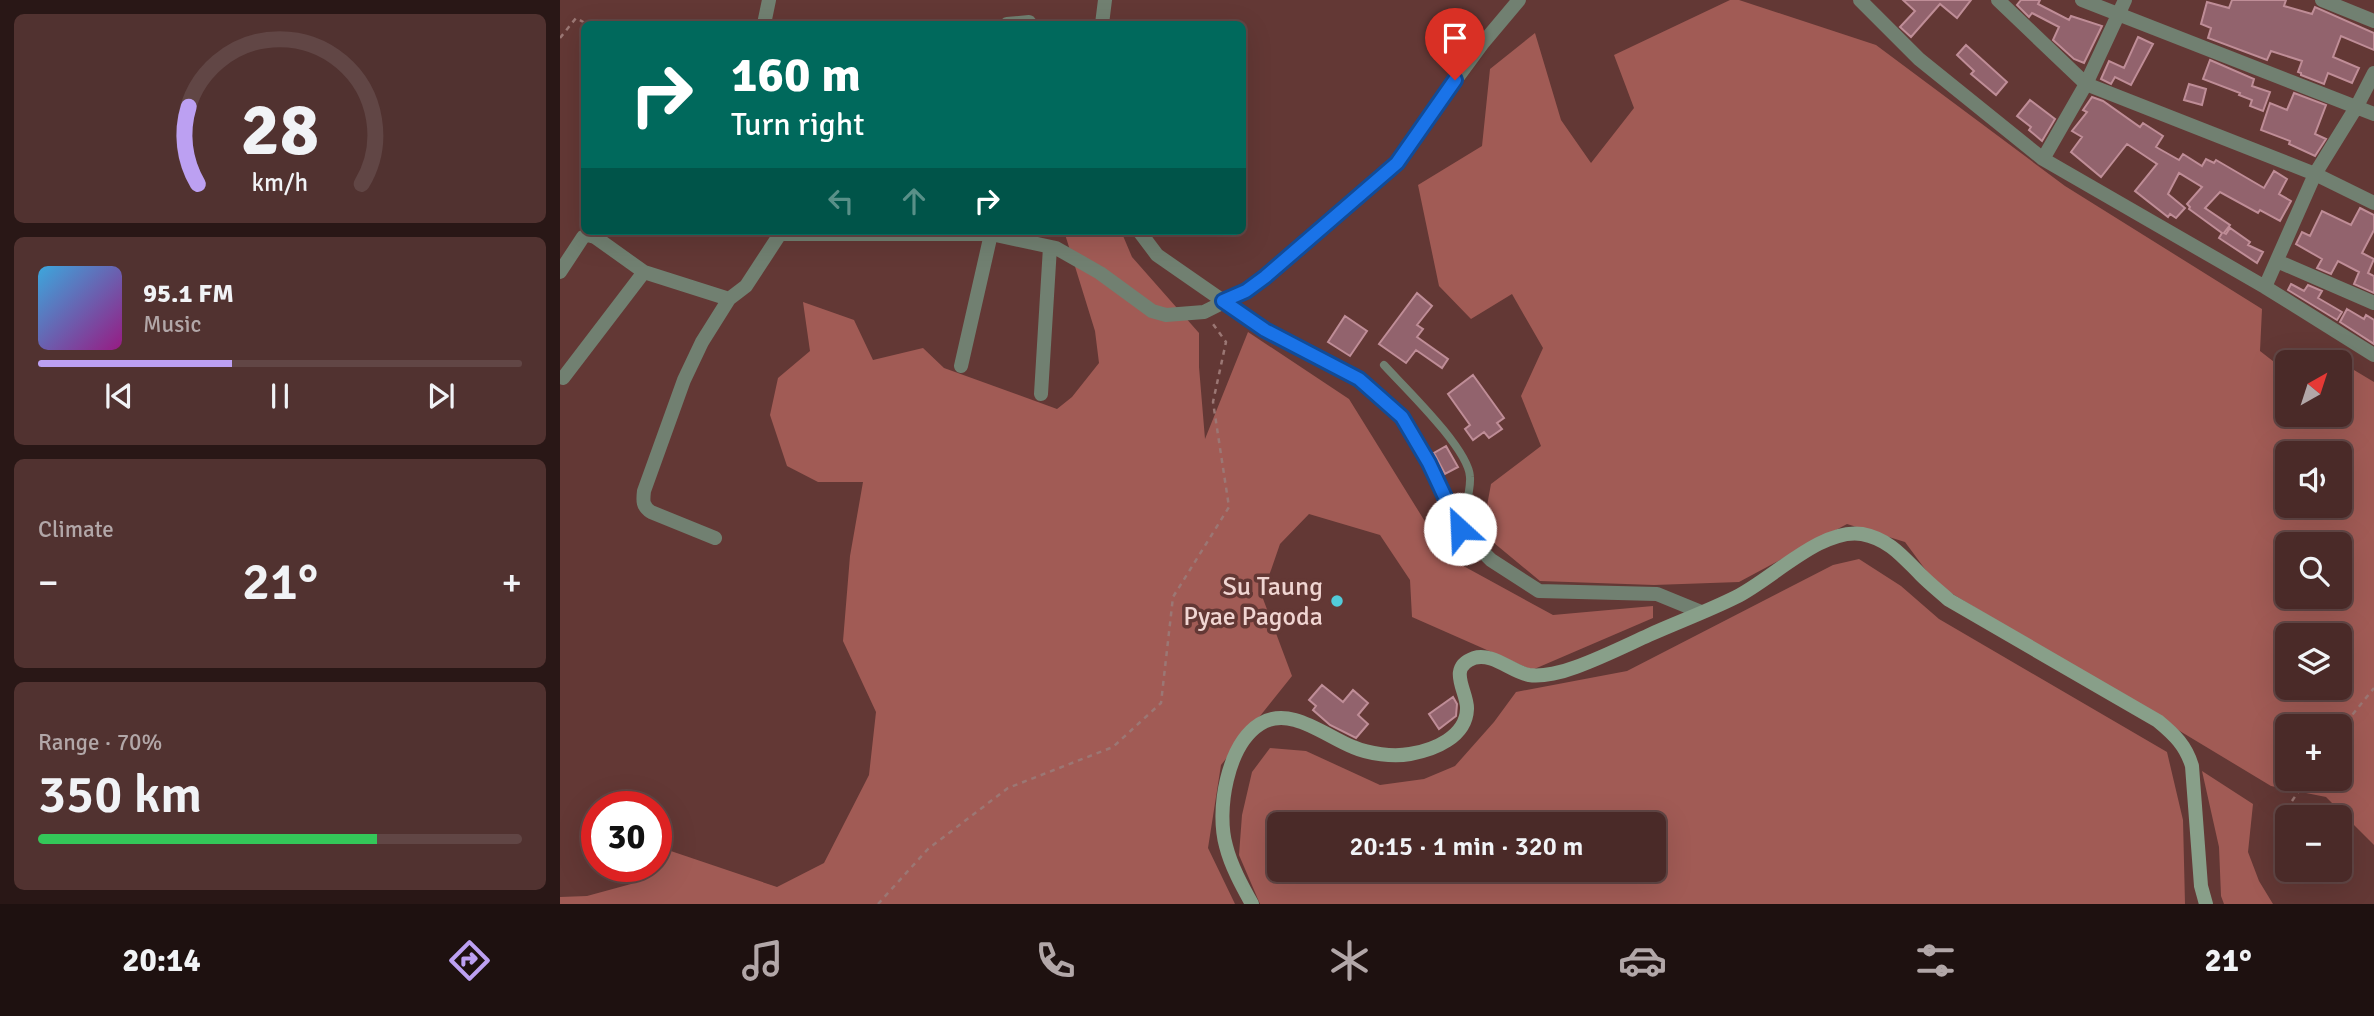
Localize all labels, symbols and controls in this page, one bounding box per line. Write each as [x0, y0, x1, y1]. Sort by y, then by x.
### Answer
pin [1425, 8, 1485, 80]
icon: arrive [1436, 19, 1474, 57]
text: 160 m [731, 45, 861, 105]
icon: right [616, 49, 707, 140]
text: 28 [241, 87, 319, 176]
text: Turn right [731, 105, 864, 144]
text: km/h [252, 167, 308, 198]
icon: left [822, 182, 860, 220]
icon: ahead [895, 182, 933, 220]
icon: right [968, 182, 1006, 220]
text: 95.1 FM [143, 278, 234, 310]
text: Music [143, 310, 201, 339]
north arrow [2275, 350, 2352, 427]
map controls [2275, 350, 2352, 882]
icon: previous [100, 377, 138, 415]
icon: pause [261, 377, 299, 415]
icon: next [422, 377, 460, 415]
button: sound [2275, 441, 2352, 518]
position arrow [1423, 492, 1497, 566]
text: Climate [38, 515, 114, 544]
button: search [2275, 532, 2352, 609]
text: 21° [242, 550, 318, 614]
text: − [38, 559, 59, 606]
text: + [501, 559, 522, 606]
place label: Su Taung Pyae Pagoda [1183, 571, 1323, 633]
marker: Su Taung Pyae Pagoda [1329, 593, 1345, 609]
button: layers [2275, 623, 2352, 700]
button: + [2275, 714, 2352, 791]
text: Range · 70% [38, 728, 162, 757]
text: 350 km [38, 763, 202, 827]
speed limit sign: 30 [581, 791, 672, 882]
button: − [2275, 805, 2352, 882]
text: 20:15 · 1 min · 320 m [1350, 831, 1583, 863]
icon: directions [445, 936, 494, 985]
icon: music [738, 936, 787, 985]
icon: phone [1031, 936, 1080, 985]
icon: climate [1325, 936, 1374, 985]
icon: car [1618, 936, 1667, 985]
icon: filters [1911, 936, 1960, 985]
text: 20:14 [122, 941, 201, 980]
text: 21° [2204, 941, 2252, 980]

